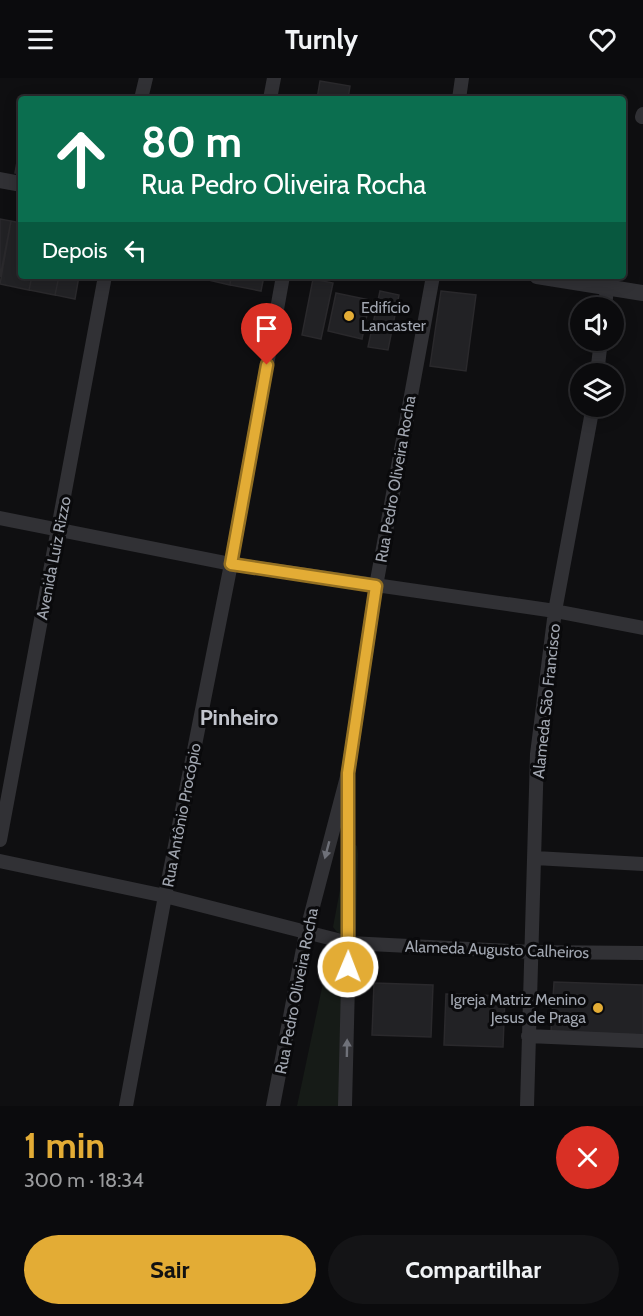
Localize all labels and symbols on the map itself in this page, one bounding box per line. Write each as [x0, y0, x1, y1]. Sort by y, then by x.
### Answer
place label: Edifício Lancaster [361, 298, 427, 335]
pin [241, 303, 292, 365]
marker: Edifício Lancaster [342, 309, 356, 323]
street label: Rua Pedro Oliveira Rocha [371, 394, 420, 564]
street label: Avenida Luiz Rizzo [32, 495, 75, 621]
street label: Alameda São Francisco [529, 623, 564, 779]
district label: Pinheiro [200, 704, 278, 731]
street label: Rua Antônio Procópio [158, 741, 205, 889]
one-way arrow [322, 841, 332, 859]
street label: Rua Pedro Oliveira Rocha [271, 906, 322, 1076]
position arrow [316, 935, 380, 999]
street label: Alameda Augusto Calheiros [405, 937, 590, 962]
place label: Igreja Matriz Menino Jesus de Praga [450, 990, 586, 1027]
marker: Igreja Matriz Menino Jesus de Praga [591, 1001, 605, 1015]
one-way arrow [342, 1038, 351, 1057]

